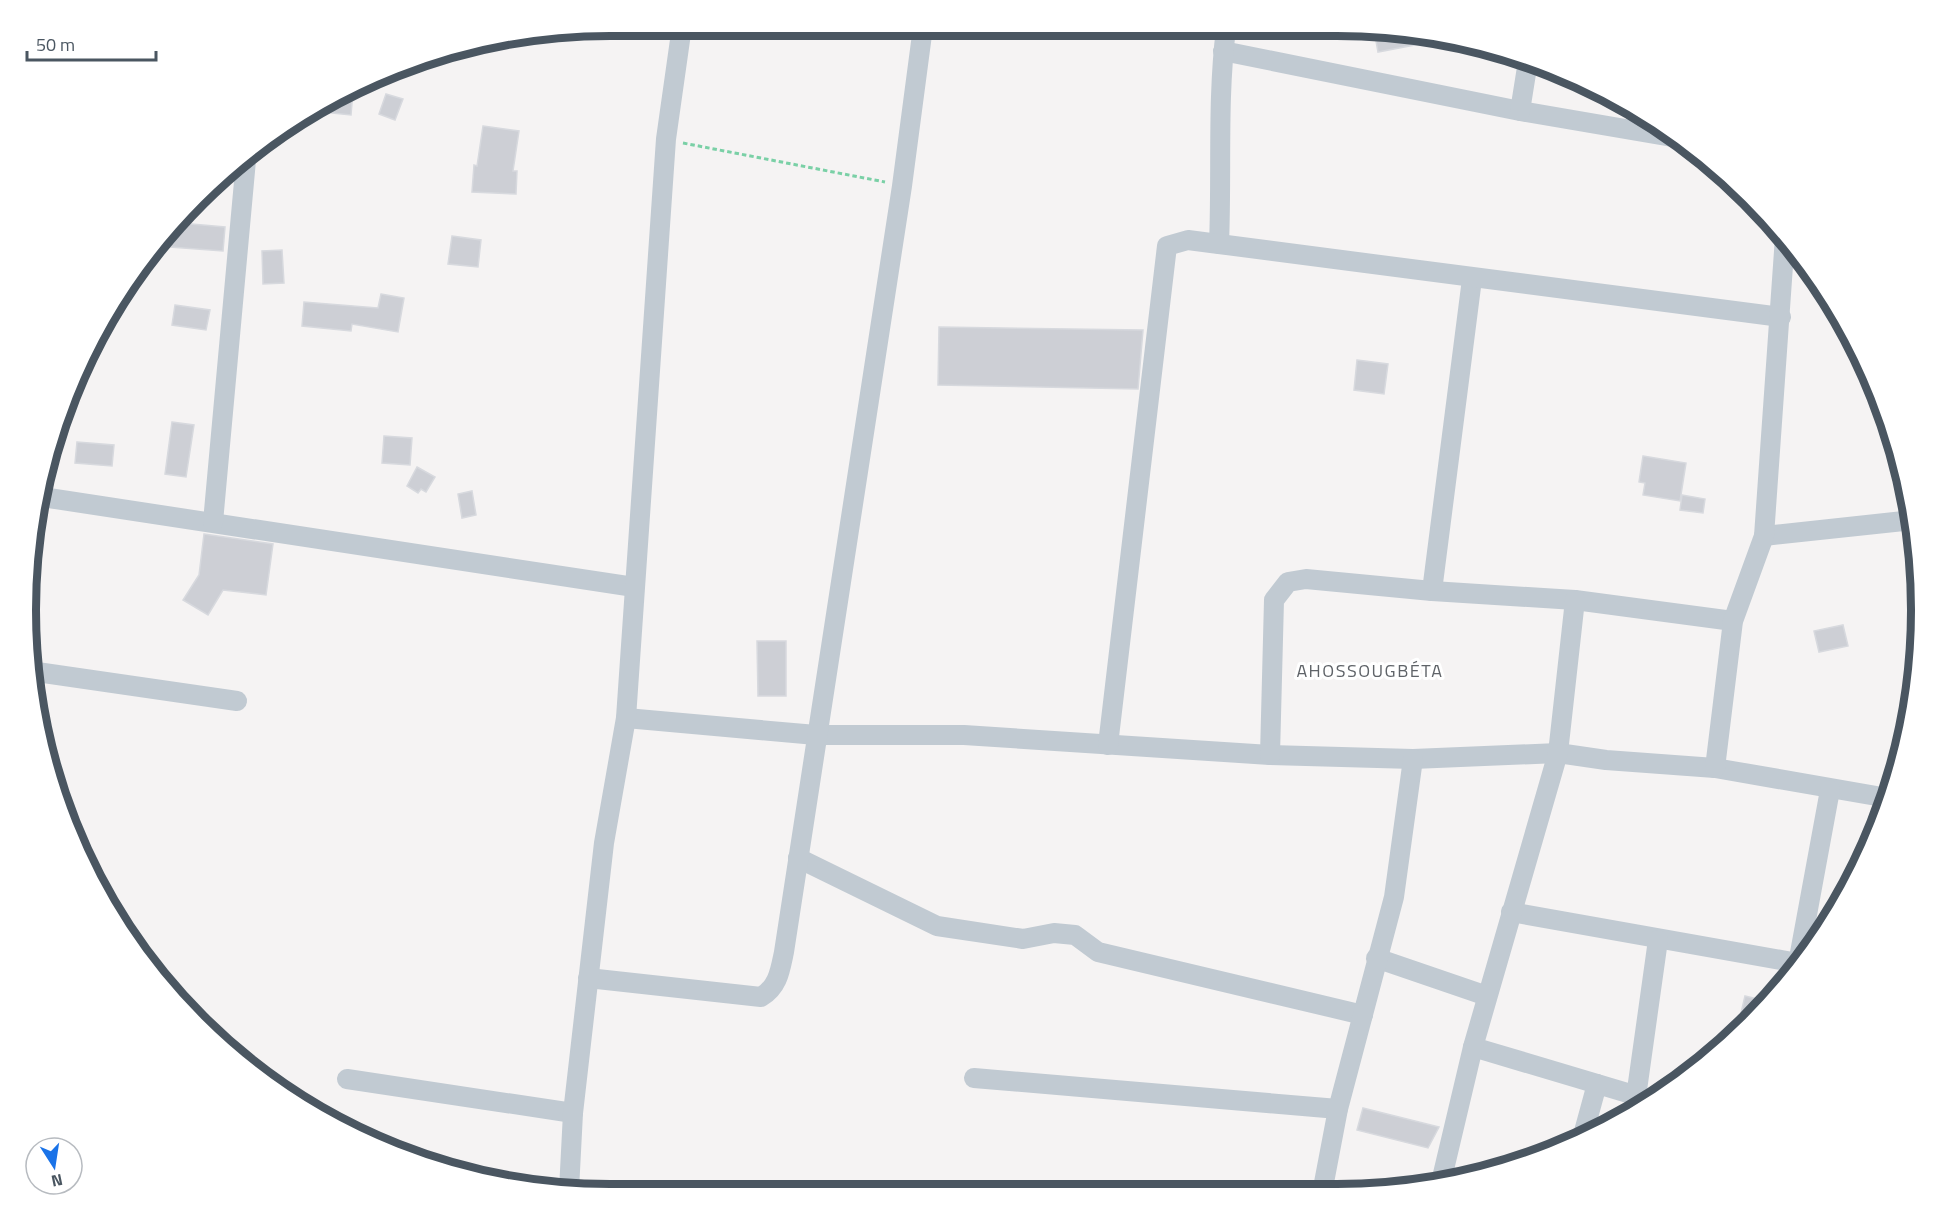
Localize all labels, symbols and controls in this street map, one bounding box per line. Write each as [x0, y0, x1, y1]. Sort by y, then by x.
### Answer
scale bar [27, 24, 156, 62]
text: 50 m [36, 31, 75, 58]
district label: AHOSSOUGBÉTA [1296, 657, 1444, 684]
north arrow [24, 1136, 84, 1196]
text: N [49, 1168, 65, 1194]

